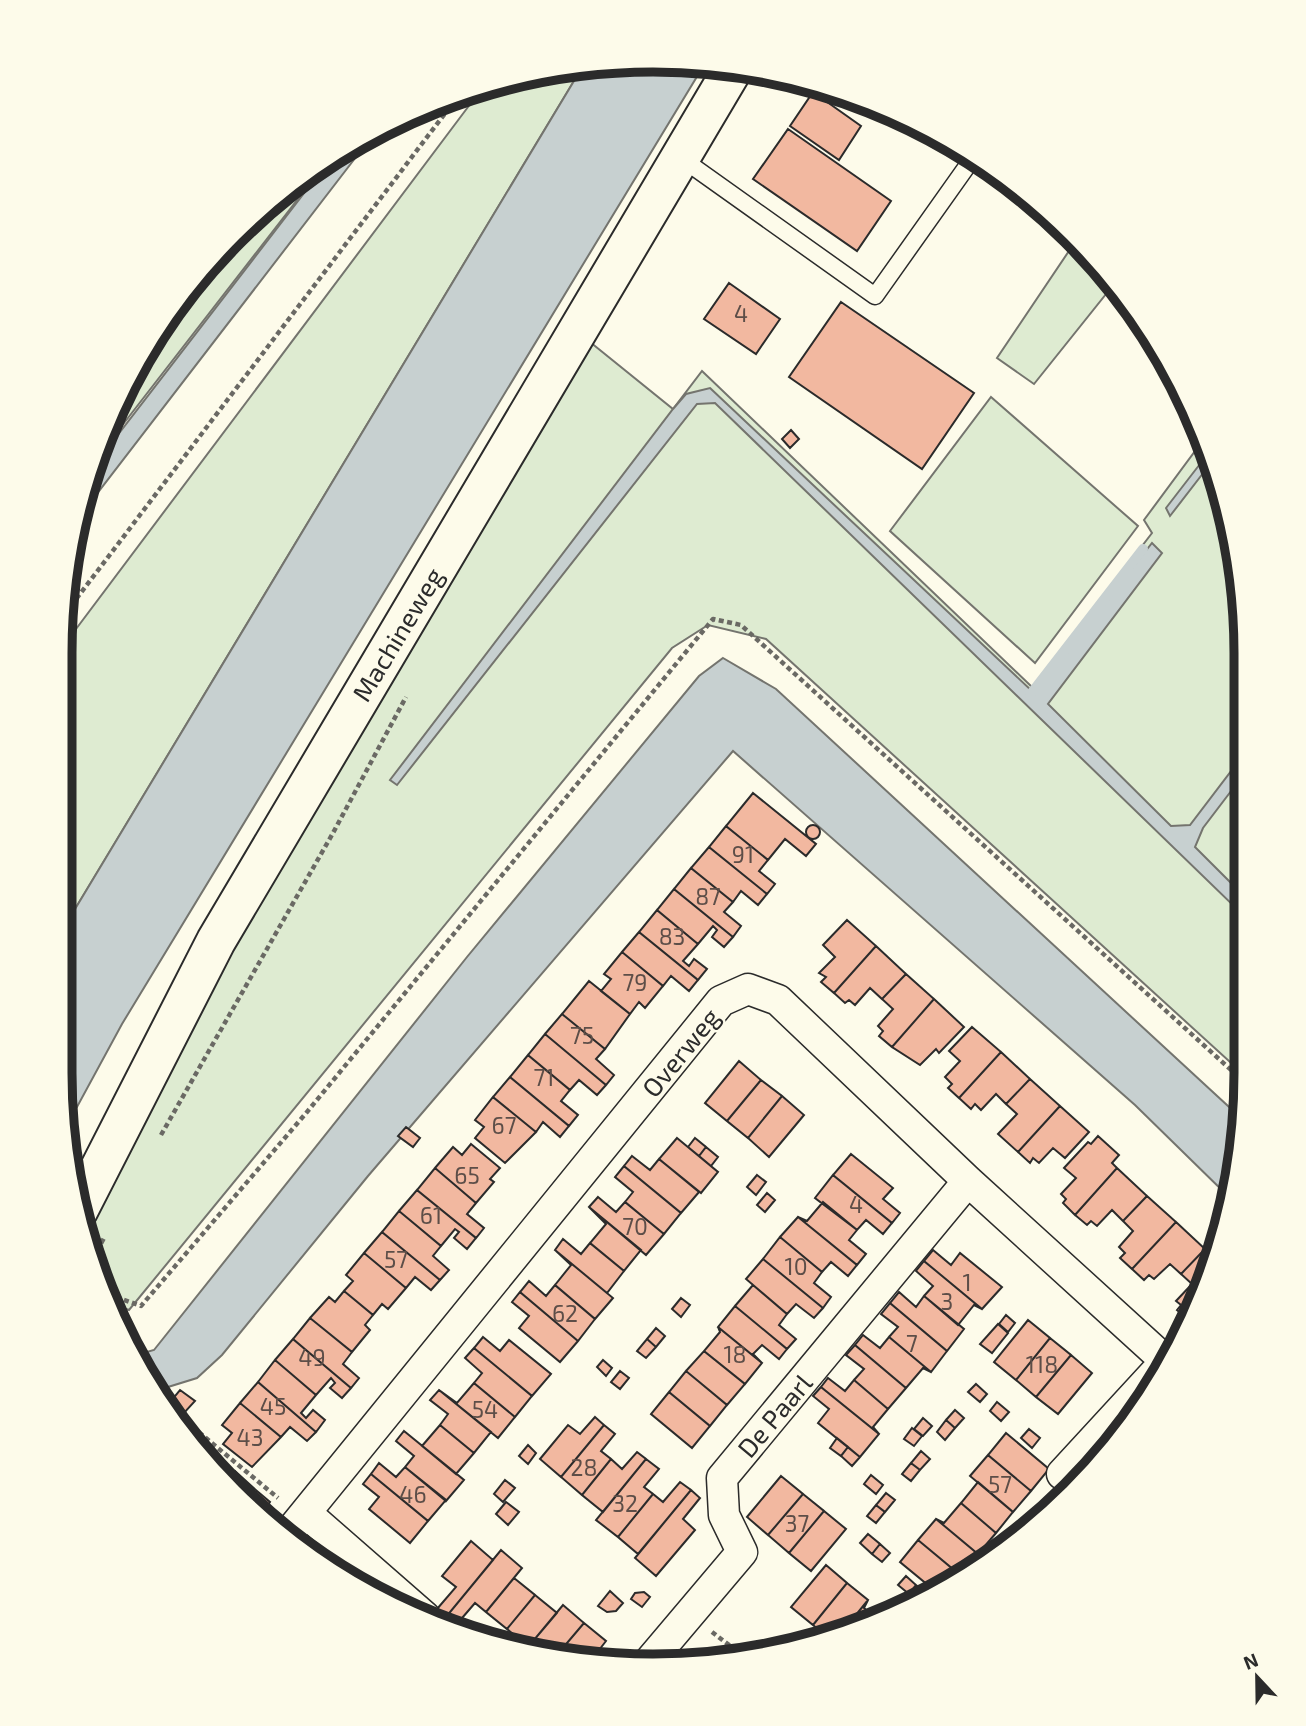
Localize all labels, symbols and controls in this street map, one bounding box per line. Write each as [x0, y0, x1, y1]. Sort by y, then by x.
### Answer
house number: 4 [734, 299, 748, 327]
street label: Machineweg [345, 562, 449, 706]
house number: 91 [732, 840, 754, 868]
house number: 87 [695, 882, 721, 910]
house number: 83 [659, 922, 685, 950]
house number: 79 [623, 968, 647, 996]
street label: Overweg [635, 1001, 725, 1103]
house number: 75 [570, 1021, 594, 1049]
house number: 71 [534, 1063, 554, 1091]
house number: 67 [492, 1111, 517, 1139]
house number: 65 [454, 1161, 480, 1189]
house number: 4 [849, 1190, 863, 1218]
house number: 61 [420, 1201, 442, 1229]
house number: 70 [622, 1212, 648, 1240]
house number: 57 [384, 1245, 408, 1273]
house number: 10 [784, 1252, 808, 1280]
house number: 1 [962, 1268, 972, 1296]
house number: 3 [941, 1287, 953, 1315]
house number: 62 [552, 1299, 578, 1327]
house number: 7 [906, 1329, 918, 1357]
house number: 18 [723, 1340, 747, 1368]
house number: 49 [298, 1343, 326, 1371]
house number: 118 [1026, 1350, 1058, 1378]
street label: De Paarl [730, 1367, 818, 1463]
house number: 45 [260, 1392, 286, 1420]
house number: 54 [472, 1395, 498, 1423]
house number: 43 [237, 1423, 263, 1451]
house number: 28 [571, 1453, 597, 1481]
house number: 57 [988, 1470, 1012, 1498]
house number: 46 [399, 1480, 427, 1508]
house number: 32 [612, 1489, 638, 1517]
house number: 37 [785, 1509, 809, 1537]
north arrow [1222, 1642, 1292, 1712]
text: N [1240, 1648, 1261, 1674]

